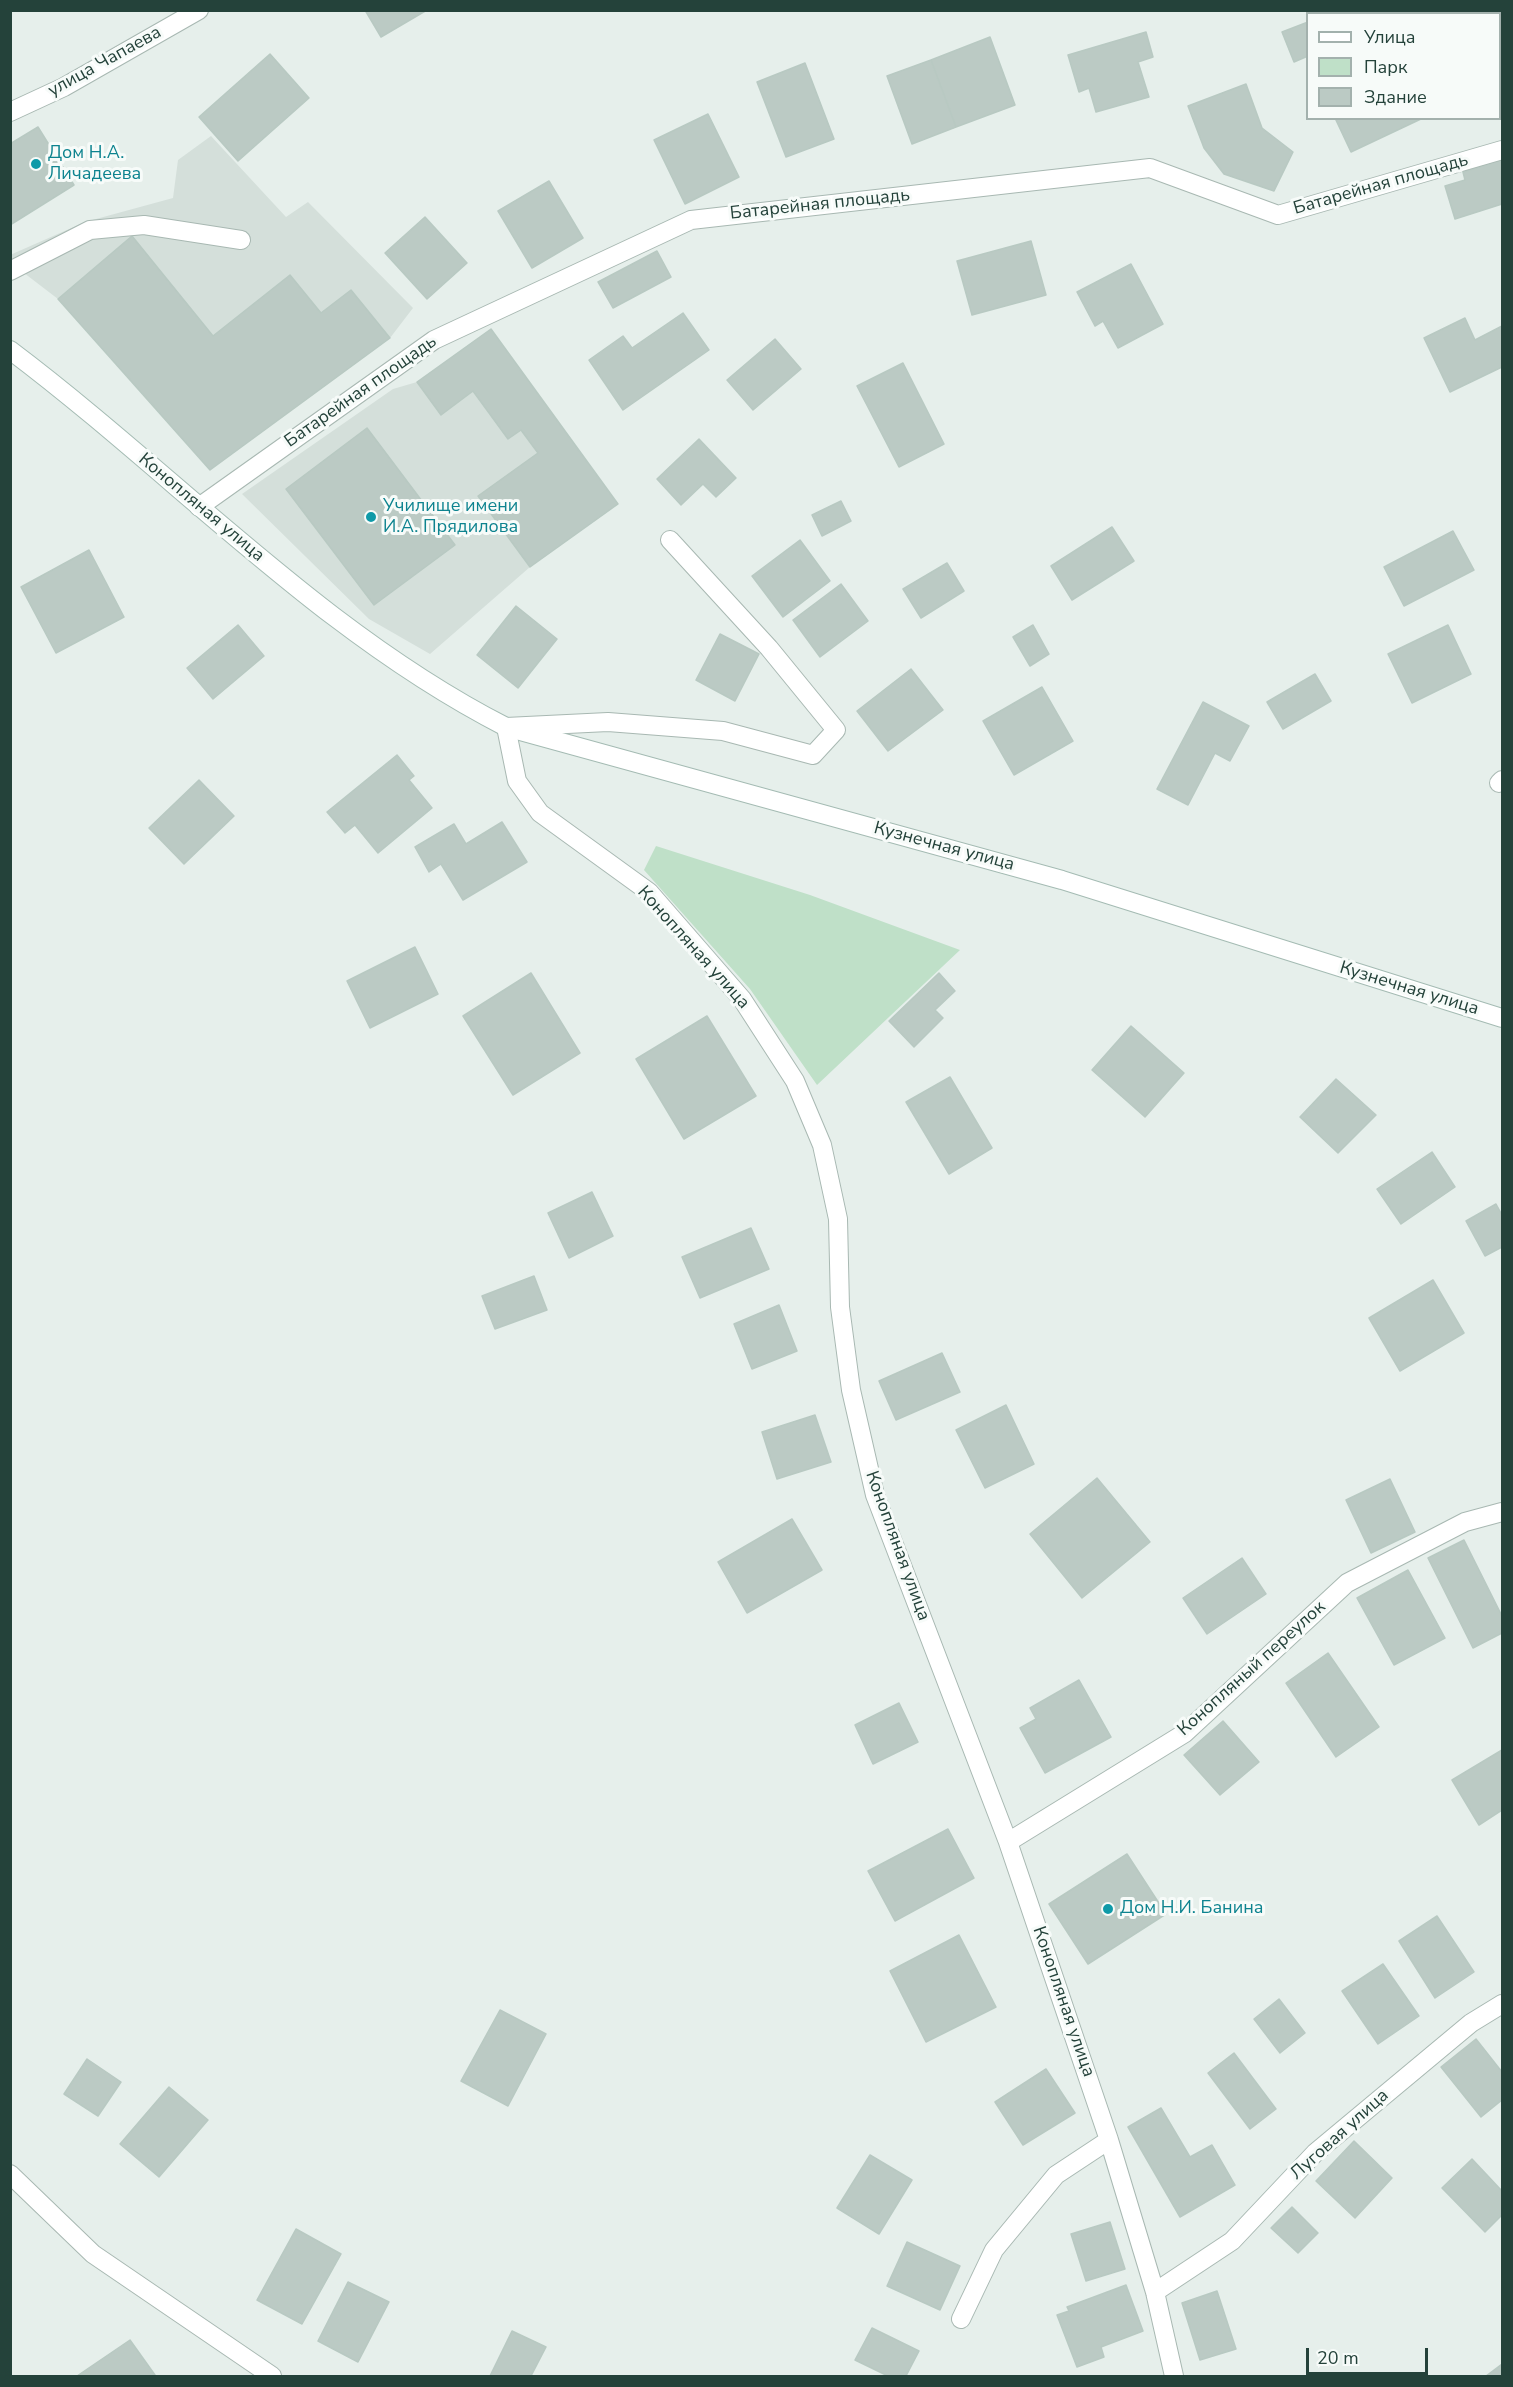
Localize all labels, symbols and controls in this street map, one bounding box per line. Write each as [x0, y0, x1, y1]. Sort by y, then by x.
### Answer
legend [1306, 12, 1501, 120]
street label: улица Чапаева [45, 22, 165, 102]
text: Улица [1364, 25, 1415, 49]
text: Парк [1364, 55, 1407, 79]
text: Здание [1364, 85, 1427, 109]
place label: Дом Н.А. Личадеева [48, 143, 141, 186]
street label: Батарейная площадь [1291, 150, 1471, 220]
marker: Дом Н.А. Личадеева [29, 157, 43, 171]
street label: Батарейная площадь [729, 185, 911, 225]
street label: Батарейная площадь [281, 331, 441, 453]
street label: Конопляная улица [134, 449, 268, 567]
place label: Училище имени И.А. Прядилова [383, 496, 518, 538]
marker: Училище имени И.А. Прядилова [364, 510, 378, 524]
street label: Кузнечная улица [871, 818, 1017, 876]
street label: Конопляная улица [632, 882, 754, 1014]
street label: Кузнечная улица [1337, 958, 1481, 1020]
street label: Конопляная улица [860, 1468, 934, 1624]
street label: Конопляный переулок [1174, 1597, 1330, 1741]
place label: Дом Н.И. Банина [1120, 1898, 1263, 1920]
marker: Дом Н.И. Банина [1101, 1902, 1115, 1916]
street label: Конопляная улица [1027, 1924, 1099, 2080]
street label: Луговая улица [1286, 2085, 1394, 2185]
scale bar [1309, 2336, 1430, 2374]
text: 20 m [1317, 2346, 1359, 2370]

